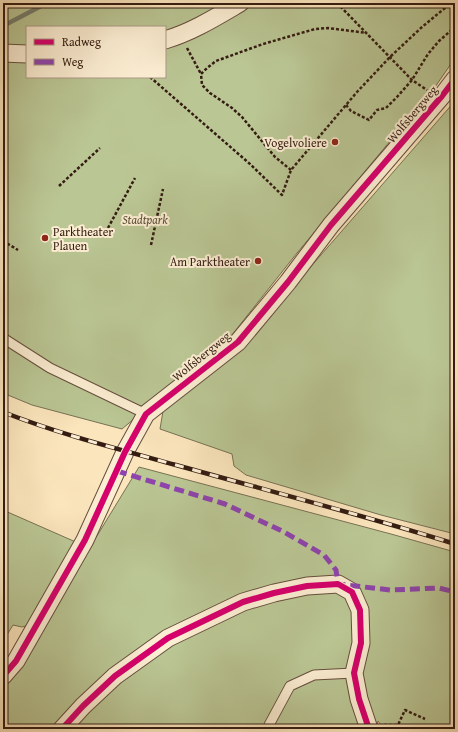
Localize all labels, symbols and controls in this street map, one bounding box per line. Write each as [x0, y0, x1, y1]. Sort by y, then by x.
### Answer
legend [26, 26, 166, 78]
text: Radweg [62, 33, 101, 50]
text: Weg [62, 53, 83, 70]
street label: Wolfsbergweg [383, 82, 441, 146]
place label: Vogelvoliere [264, 134, 327, 151]
marker: Vogelvoliere [330, 137, 340, 147]
park label: Stadtpark [122, 211, 168, 228]
place label: Parktheater Plauen [53, 223, 113, 254]
marker: Parktheater Plauen [40, 233, 50, 243]
place label: Am Parktheater [170, 253, 250, 270]
marker: Am Parktheater [253, 256, 263, 266]
street label: Wolfsbergweg [168, 327, 234, 385]

